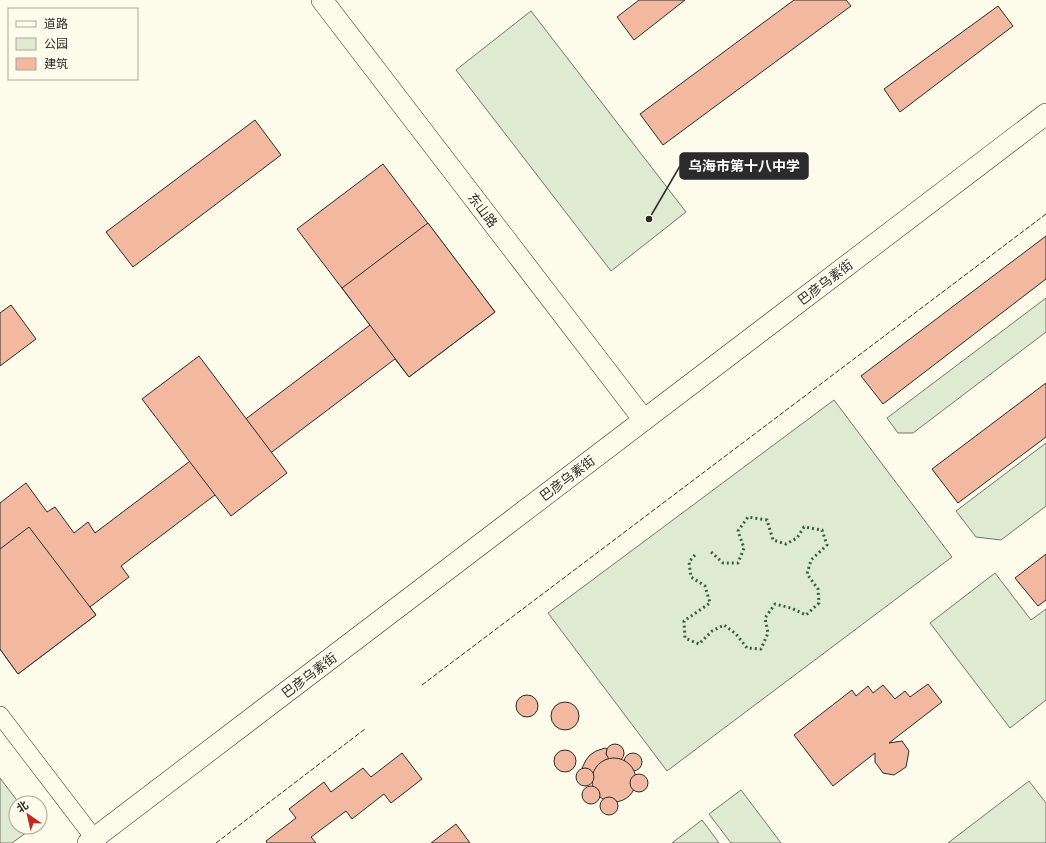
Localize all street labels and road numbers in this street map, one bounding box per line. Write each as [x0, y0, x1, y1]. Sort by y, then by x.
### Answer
street label: 东山路 [464, 188, 503, 231]
street label: 巴彦乌素街 [793, 254, 856, 309]
street label: 巴彦乌素街 [535, 450, 598, 505]
street label: 巴彦乌素街 [277, 647, 340, 702]

